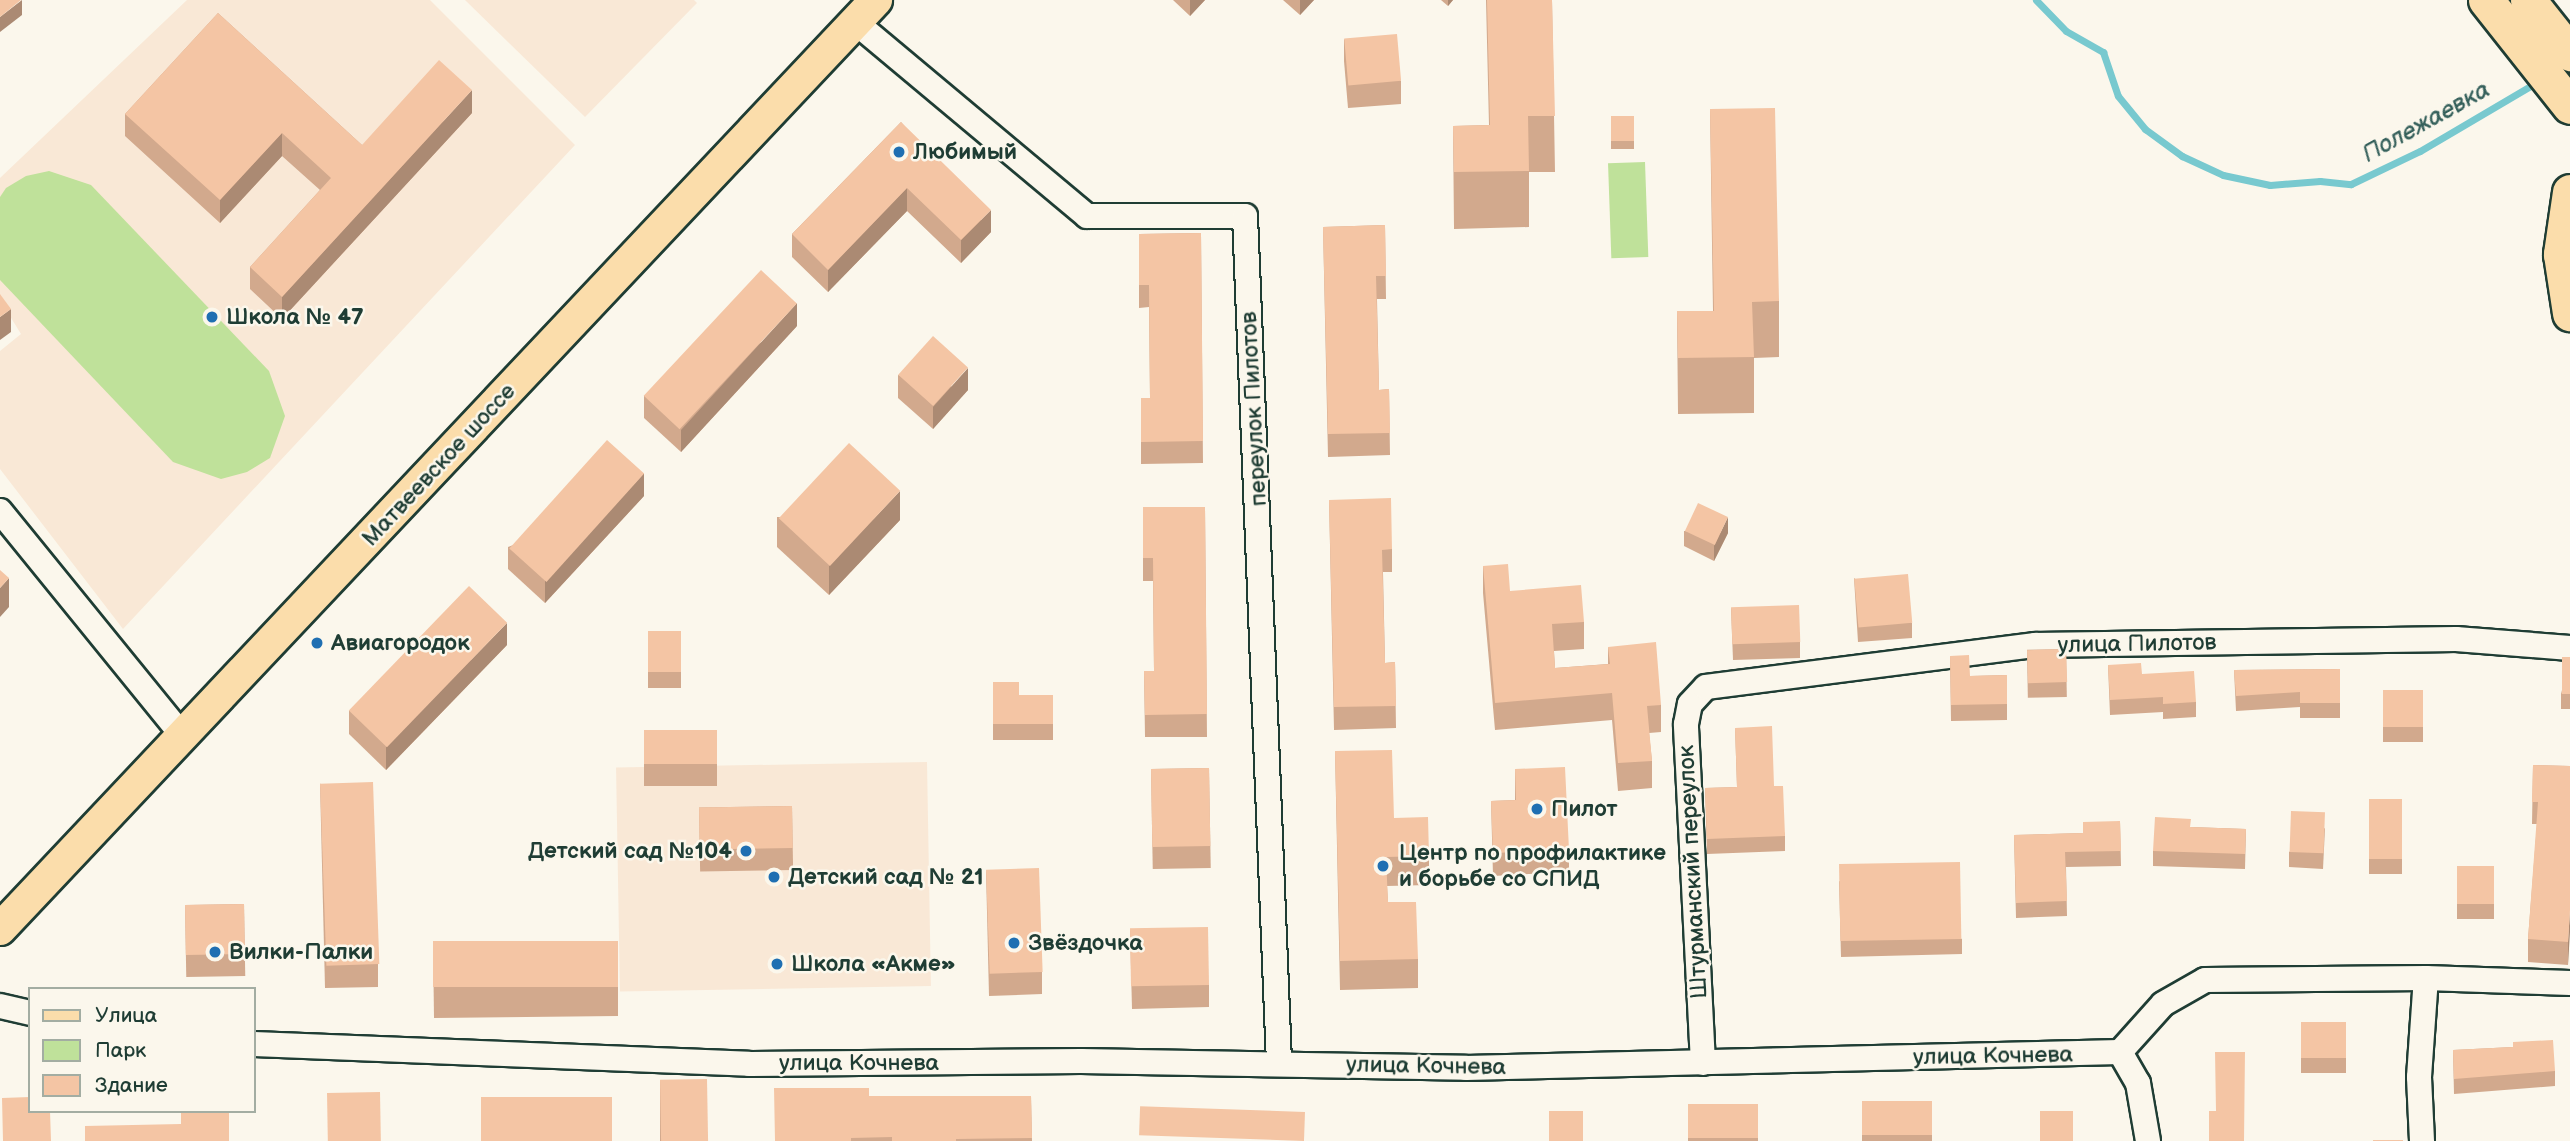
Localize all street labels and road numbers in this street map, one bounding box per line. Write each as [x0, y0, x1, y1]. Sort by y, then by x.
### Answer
street label: переулок Пилотов [1235, 311, 1273, 507]
street label: Матвеевское шоссе [356, 378, 522, 552]
street label: улица Пилотов [2057, 629, 2217, 659]
street label: Штурманский переулок [1673, 745, 1713, 999]
street label: улица Кочнева [1913, 1041, 2073, 1071]
street label: улица Кочнева [779, 1049, 939, 1077]
street label: улица Кочнева [1346, 1051, 1506, 1081]

